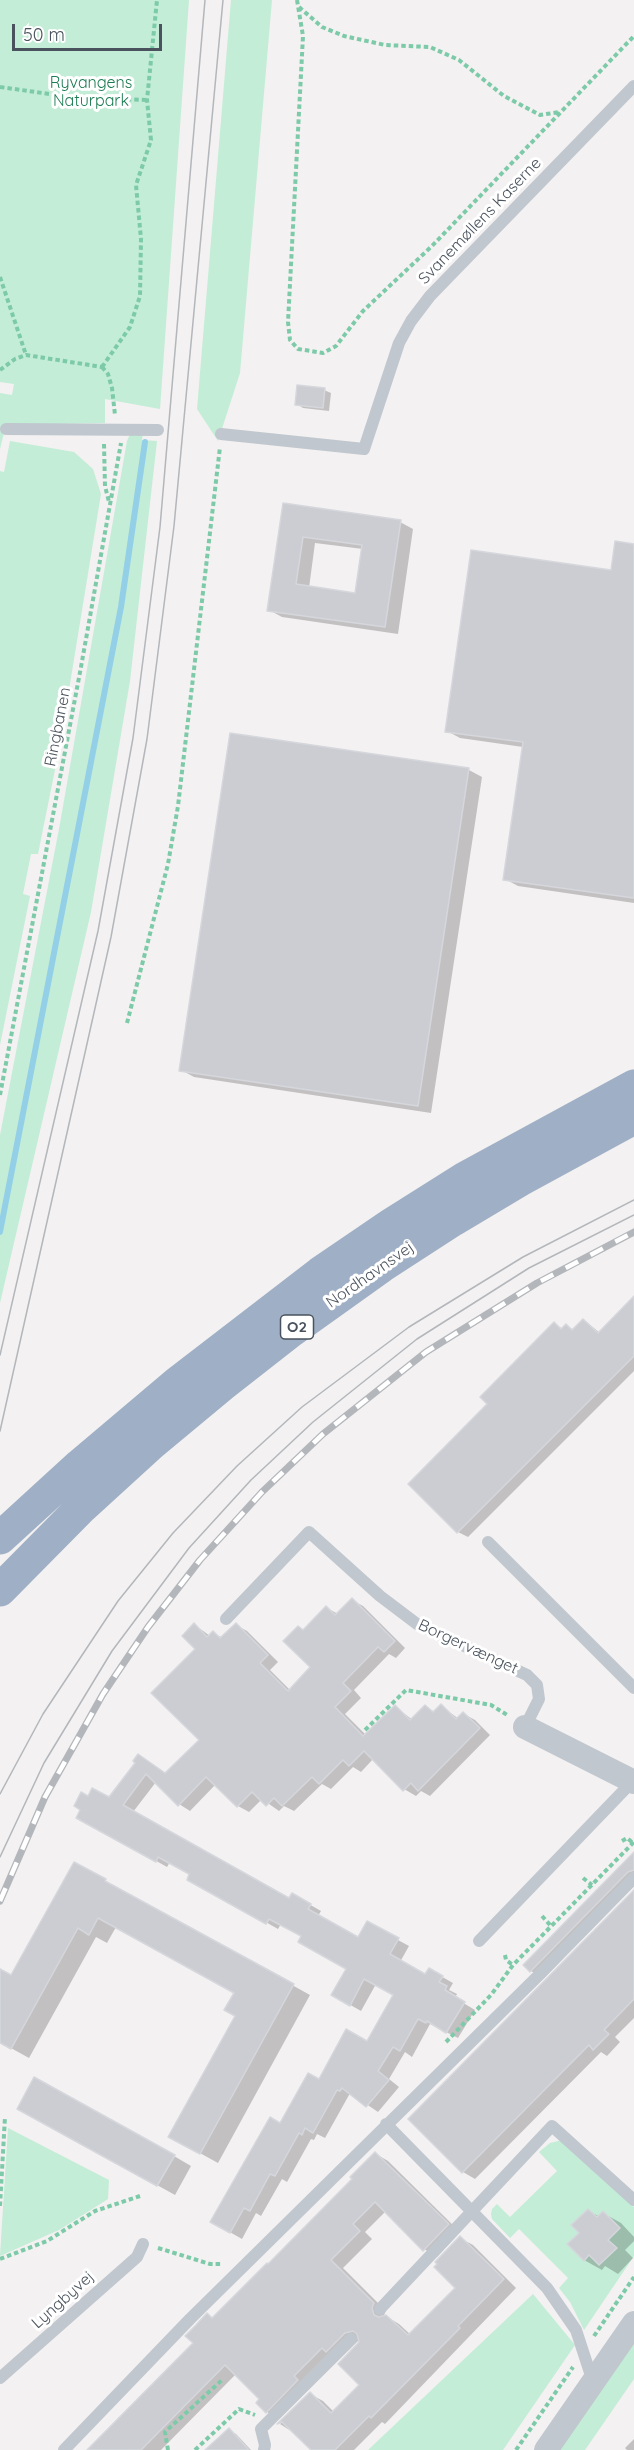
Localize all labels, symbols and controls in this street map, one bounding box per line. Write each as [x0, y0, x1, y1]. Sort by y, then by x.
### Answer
scale bar [15, 12, 165, 50]
text: 50 m [23, 23, 65, 46]
park label: Ryvangens Naturpark [50, 73, 132, 111]
street label: Svanemøllens Kaserne [415, 154, 545, 288]
street label: Ringbanen [41, 686, 75, 768]
street label: Nordhavnsvej [323, 1238, 417, 1312]
road number: O2 [280, 1315, 314, 1339]
street label: Borgervænget [415, 1615, 521, 1679]
street label: Lyngbyvej [28, 2267, 98, 2333]

